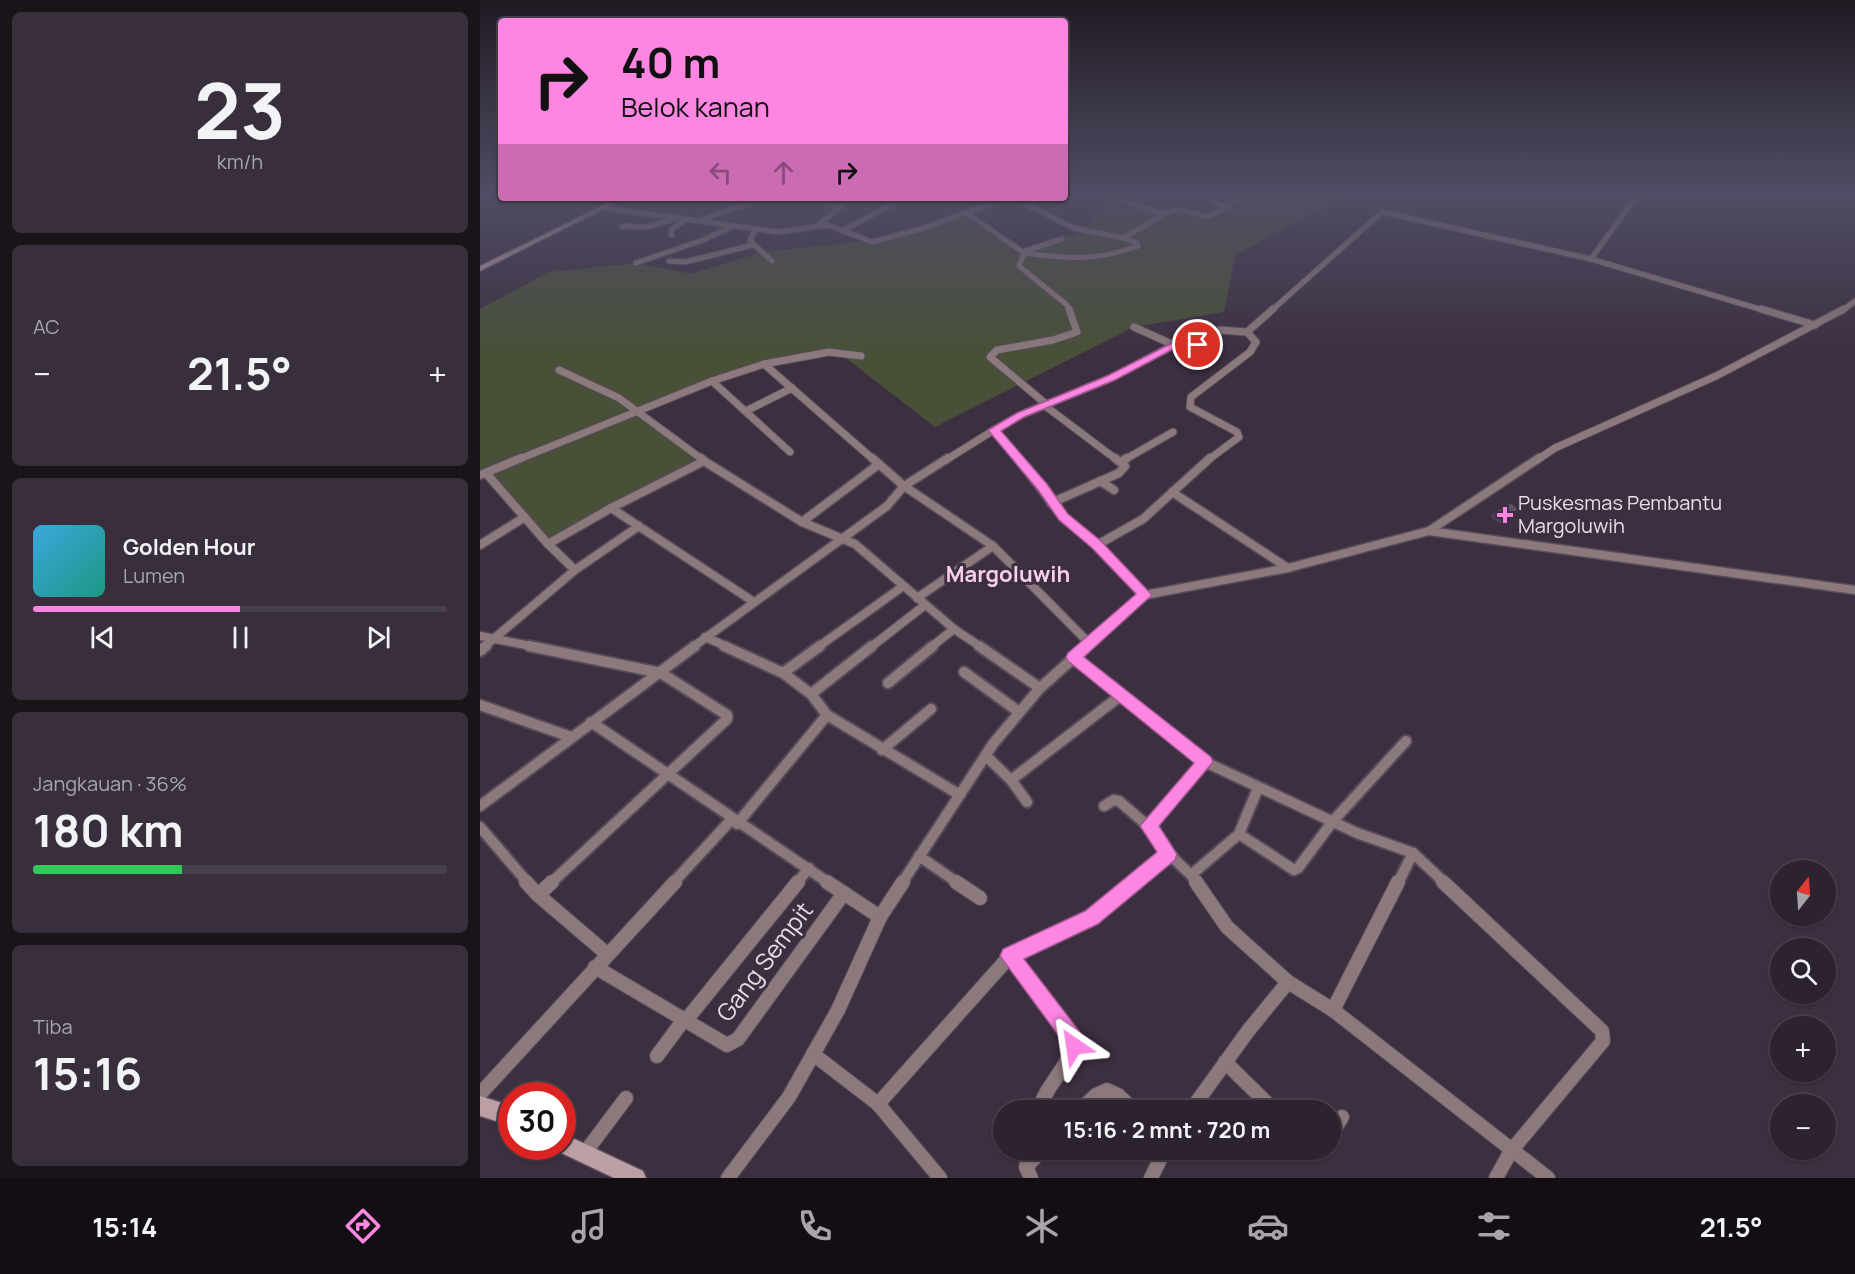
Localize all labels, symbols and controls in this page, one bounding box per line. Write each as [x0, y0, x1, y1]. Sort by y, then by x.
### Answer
text: 40 m [621, 33, 720, 91]
icon: right [522, 42, 600, 120]
text: 23 [194, 56, 286, 162]
text: Belok kanan [621, 88, 770, 125]
text: km/h [217, 148, 263, 175]
icon: left [704, 156, 737, 189]
icon: ahead [767, 156, 800, 189]
icon: right [830, 156, 863, 189]
text: AC [33, 313, 60, 340]
pin [1172, 319, 1223, 370]
icon: arrive [1181, 328, 1214, 361]
text: 21.5° [187, 342, 292, 404]
text: − [33, 351, 51, 396]
text: + [428, 351, 447, 396]
place label: Puskesmas Pembantu Margoluwih [1518, 489, 1722, 539]
marker: Puskesmas Pembantu Margoluwih [1496, 506, 1514, 524]
text: Golden Hour [123, 532, 256, 562]
district label: Margoluwih [946, 559, 1070, 589]
text: Lumen [123, 562, 185, 589]
icon: previous [86, 621, 119, 654]
icon: pause [224, 621, 257, 654]
icon: next [362, 621, 395, 654]
text: Jangkauan · 36% [33, 770, 187, 797]
text: 180 km [33, 799, 184, 861]
north arrow [1770, 860, 1836, 926]
map controls [1770, 860, 1836, 1160]
street label: Gang Sempit [708, 895, 820, 1028]
button: search [1770, 938, 1836, 1004]
text: Tiba [33, 1013, 73, 1040]
position arrow [1042, 1014, 1106, 1078]
button: + [1770, 1016, 1836, 1082]
text: 15:16 [33, 1042, 142, 1104]
speed limit sign: 30 [498, 1082, 576, 1160]
button: − [1770, 1094, 1836, 1160]
text: 15:16 · 2 mnt · 720 m [1064, 1115, 1270, 1145]
icon: directions [342, 1205, 384, 1247]
icon: music [568, 1205, 610, 1247]
icon: phone [794, 1205, 836, 1247]
icon: climate [1021, 1205, 1063, 1247]
icon: car [1247, 1205, 1289, 1247]
icon: filters [1473, 1205, 1515, 1247]
text: 15:14 [92, 1208, 157, 1245]
text: 21.5° [1700, 1208, 1763, 1245]

